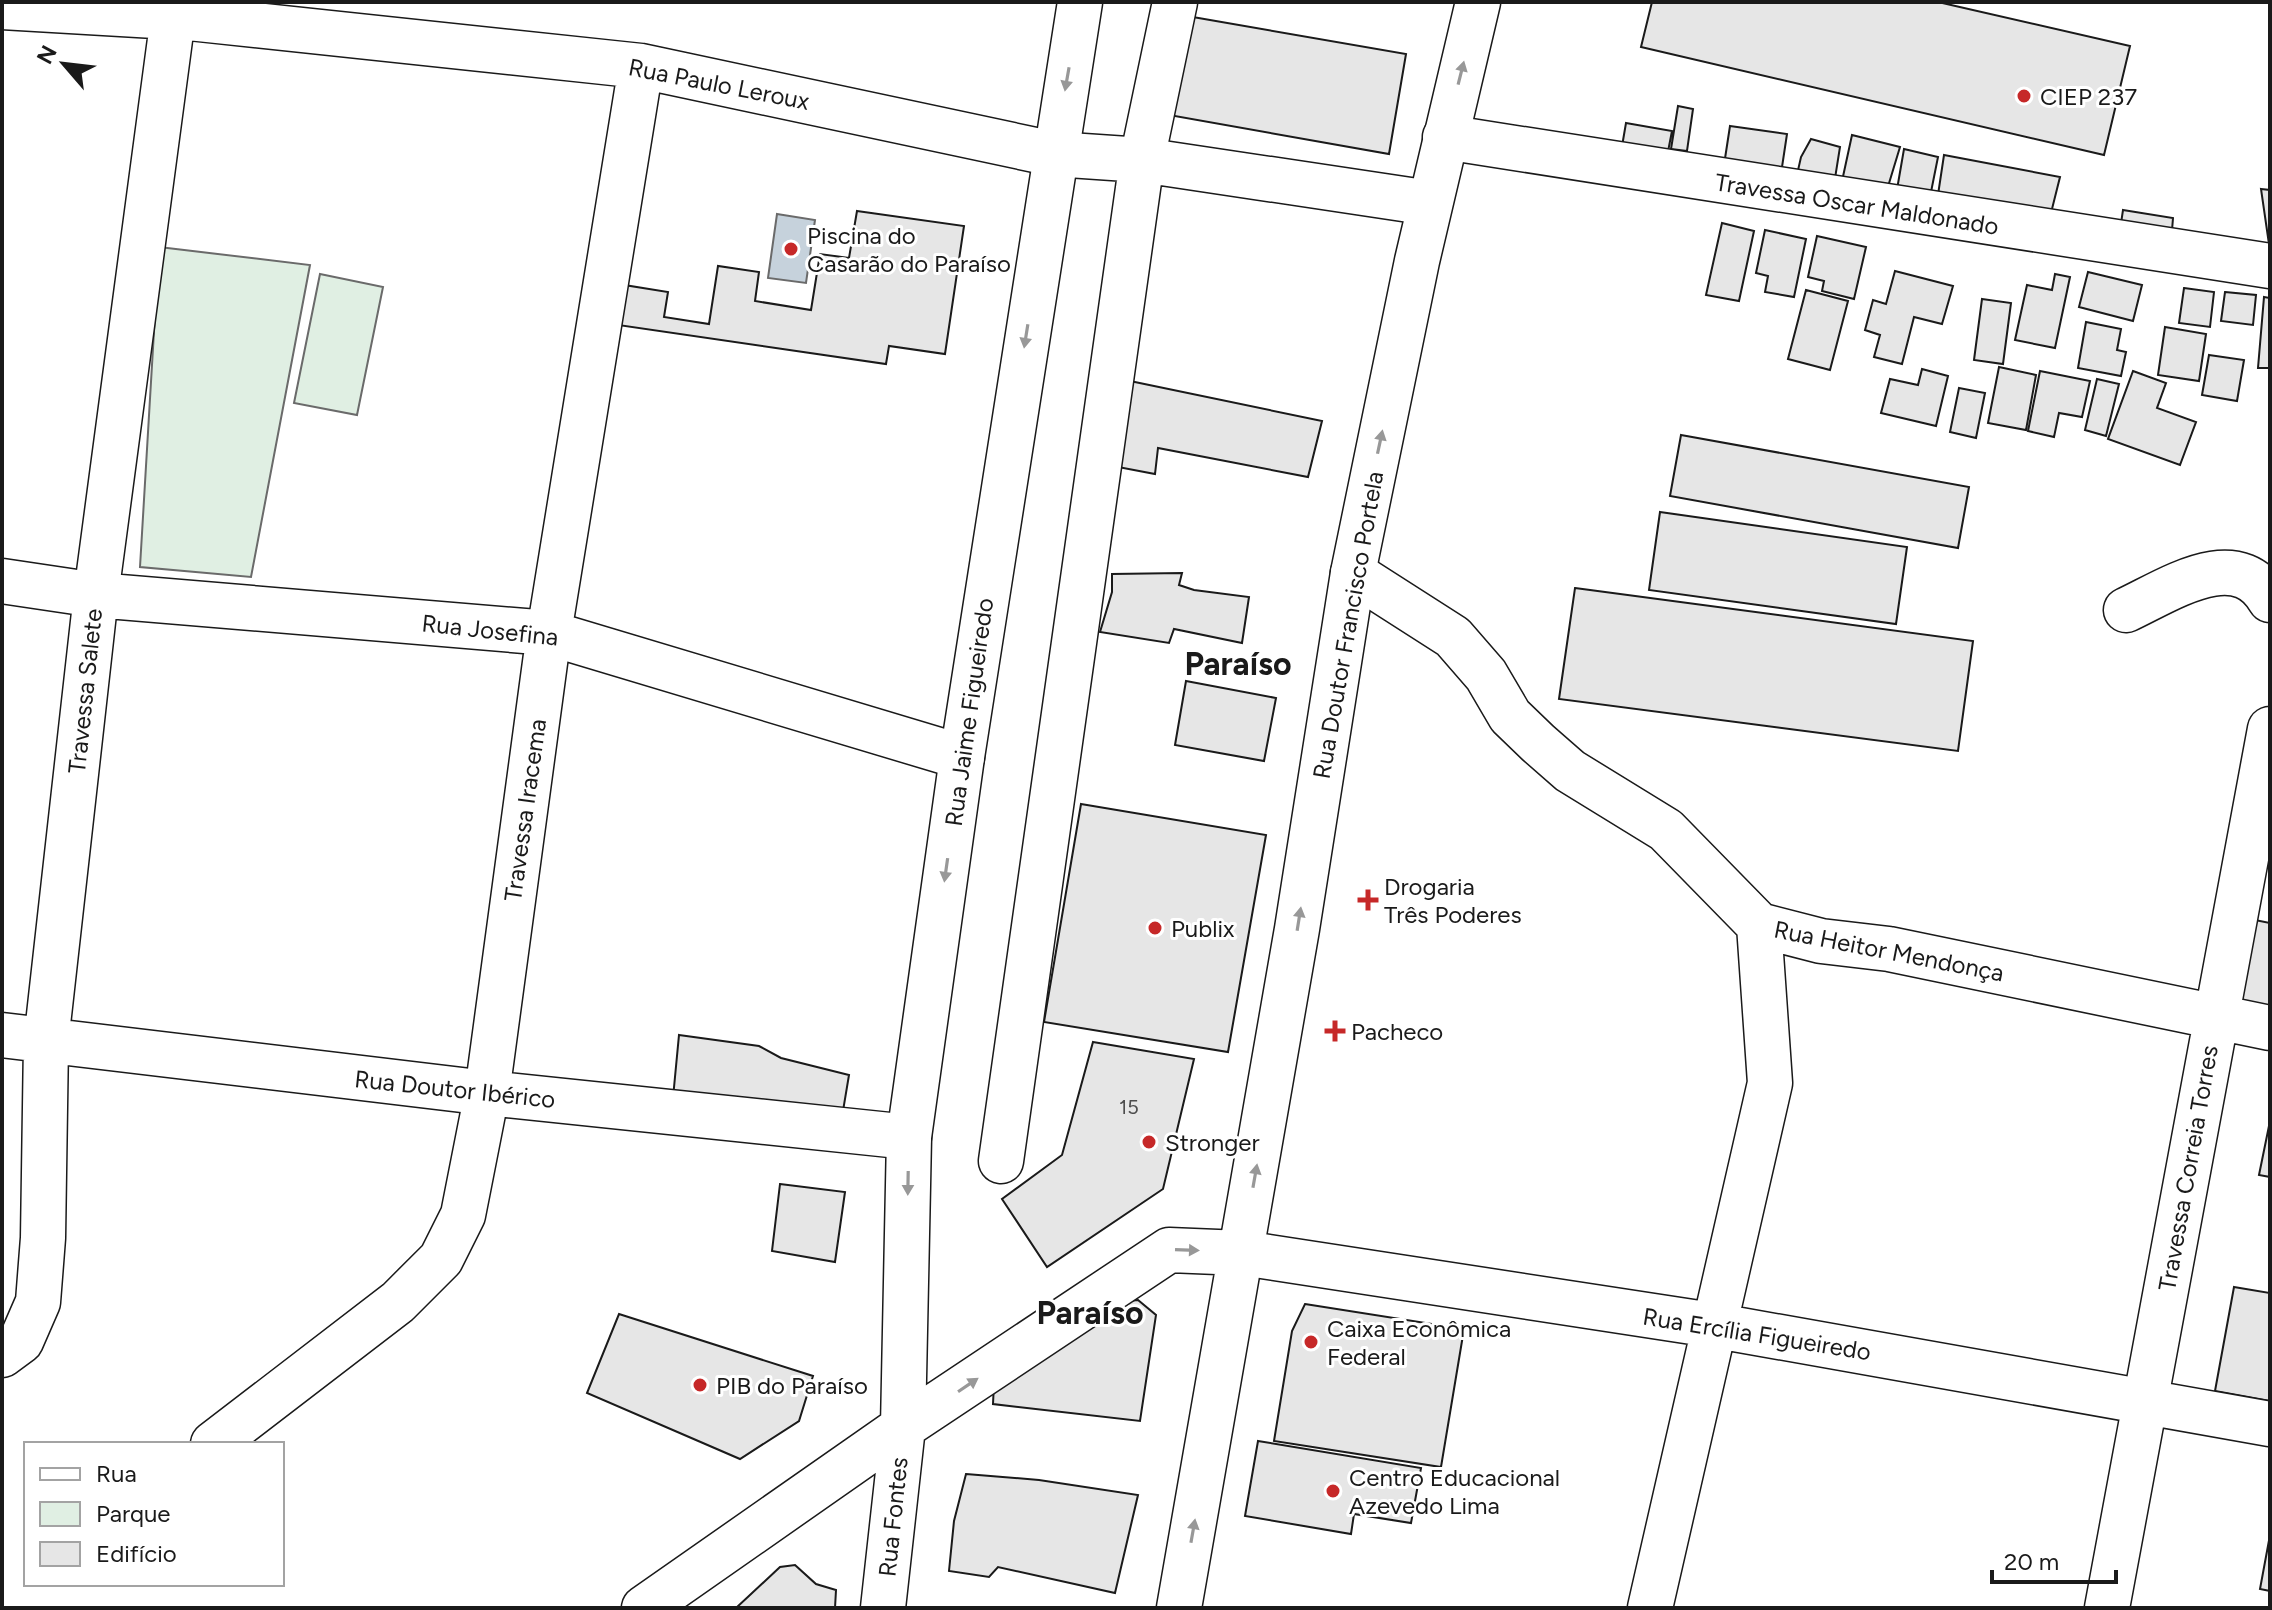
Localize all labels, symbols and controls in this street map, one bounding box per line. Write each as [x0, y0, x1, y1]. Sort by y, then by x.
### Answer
north arrow [24, 24, 104, 104]
text: N [31, 41, 63, 69]
street label: Rua Paulo Leroux [626, 52, 812, 116]
one-way arrow [1455, 60, 1468, 85]
one-way arrow [1060, 67, 1072, 92]
place label: CIEP 237 [2040, 82, 2137, 111]
marker: CIEP 237 [2015, 87, 2033, 105]
street label: Travessa Oscar Maldonado [1713, 167, 2001, 241]
place label: Piscina do Casarão do Paraíso [807, 221, 1011, 278]
marker: Piscina do Casarão do Paraíso [782, 240, 800, 258]
one-way arrow [1019, 324, 1032, 349]
one-way arrow [1374, 430, 1387, 455]
street label: Rua Doutor Francisco Portela [1307, 469, 1389, 781]
street label: Rua Jaime Figueiredo [939, 596, 999, 828]
street label: Travessa Salete [62, 607, 108, 775]
street label: Rua Josefina [420, 608, 560, 652]
district label: Paraíso [1184, 645, 1292, 683]
street label: Travessa Iracema [498, 717, 552, 903]
one-way arrow [939, 858, 952, 883]
place label: Drogaria Três Poderes [1384, 872, 1522, 929]
marker: Drogaria Três Poderes [1359, 891, 1377, 909]
one-way arrow [1293, 906, 1305, 931]
place label: Publix [1171, 914, 1235, 943]
street label: Rua Heitor Mendonça [1772, 914, 2006, 988]
marker: Publix [1146, 919, 1164, 937]
place label: Pacheco [1351, 1017, 1443, 1046]
marker: Pacheco [1326, 1022, 1344, 1040]
street label: Travessa Correia Torres [2152, 1043, 2224, 1293]
street label: Rua Doutor Ibérico [353, 1064, 557, 1114]
house number: 15 [1119, 1095, 1139, 1119]
place label: Stronger [1165, 1128, 1260, 1157]
marker: Stronger [1140, 1133, 1158, 1151]
one-way arrow [1250, 1163, 1262, 1188]
one-way arrow [902, 1171, 914, 1196]
one-way arrow [1175, 1244, 1200, 1257]
district label: Paraíso [1036, 1294, 1144, 1332]
street label: Rua Ercília Figueiredo [1641, 1302, 1873, 1366]
place label: Caixa Econômica Federal [1327, 1314, 1511, 1371]
marker: Caixa Econômica Federal [1302, 1333, 1320, 1351]
place label: PIB do Paraíso [716, 1371, 868, 1400]
marker: PIB do Paraíso [691, 1376, 709, 1394]
one-way arrow [957, 1378, 979, 1392]
legend [24, 1442, 284, 1586]
street label: Rua Fontes [872, 1456, 914, 1578]
text: Rua [96, 1459, 137, 1488]
place label: Centro Educacional Azevedo Lima [1349, 1463, 1560, 1520]
marker: Centro Educacional Azevedo Lima [1324, 1482, 1342, 1500]
text: Parque [96, 1499, 170, 1528]
one-way arrow [1188, 1518, 1200, 1543]
scale bar [1992, 1534, 2116, 1584]
text: Edifício [96, 1539, 177, 1568]
text: 20 m [2004, 1547, 2059, 1576]

